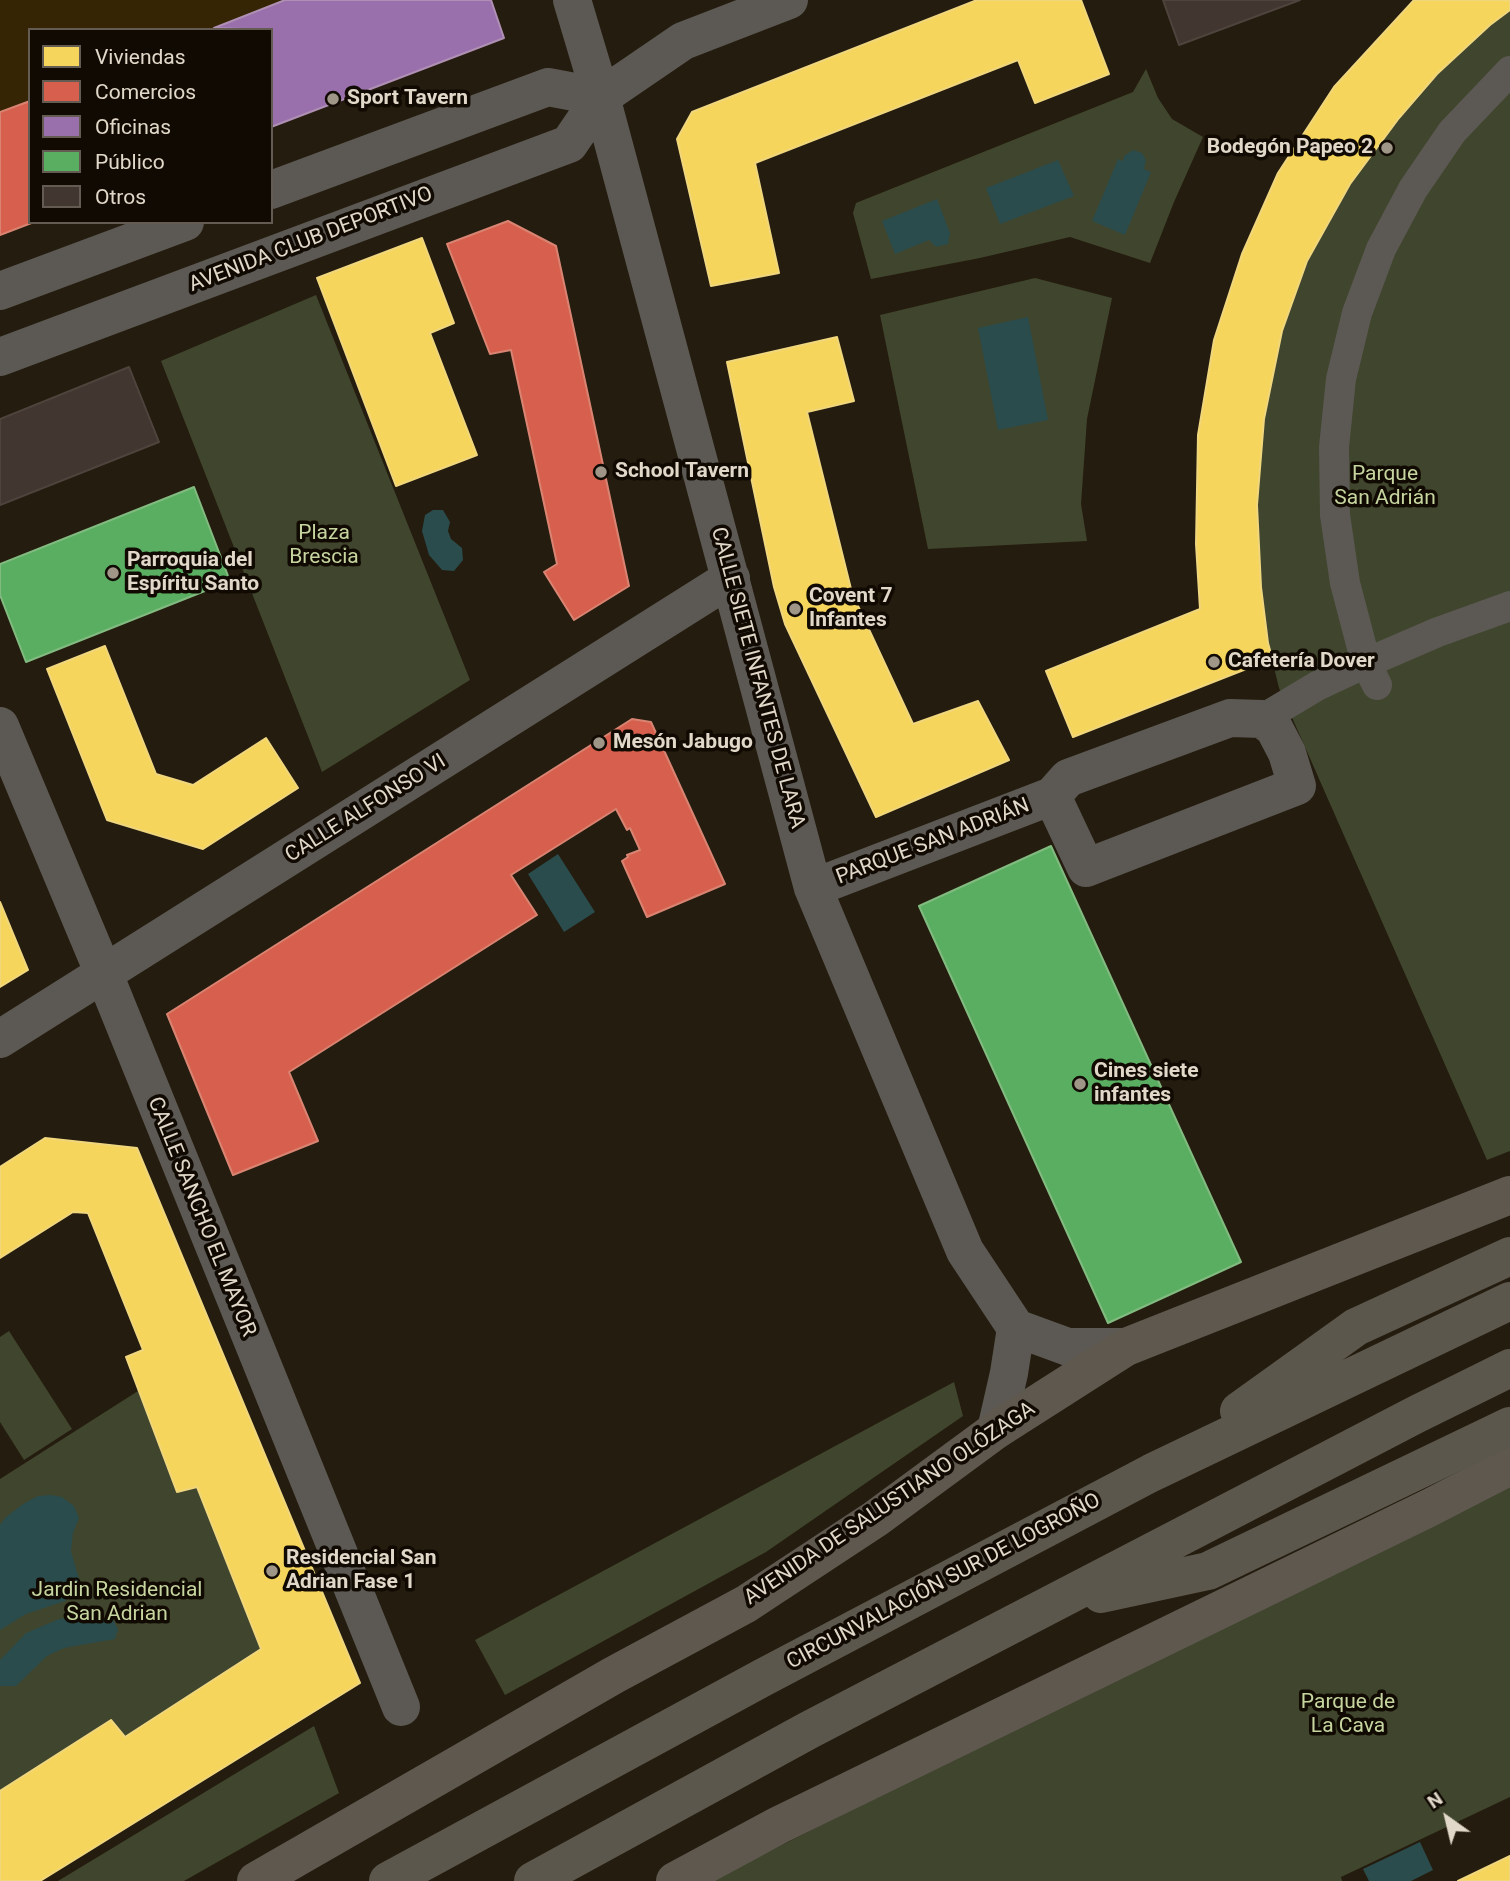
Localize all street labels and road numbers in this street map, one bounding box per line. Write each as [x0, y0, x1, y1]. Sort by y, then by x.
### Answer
street label: AVENIDA CLUB DEPORTIVO [186, 182, 436, 298]
street label: CALLE SIETE INFANTES DE LARA [705, 525, 809, 831]
street label: CALLE ALFONSO VI [281, 749, 451, 869]
street label: PARQUE SAN ADRIÁN [833, 793, 1033, 891]
street label: CALLE SANCHO EL MAYOR [141, 1094, 261, 1340]
street label: AVENIDA DE SALUSTIANO OLÓZAGA [740, 1397, 1040, 1611]
street label: CIRCUNVALACIÓN SUR DE LOGROÑO [783, 1488, 1105, 1676]

